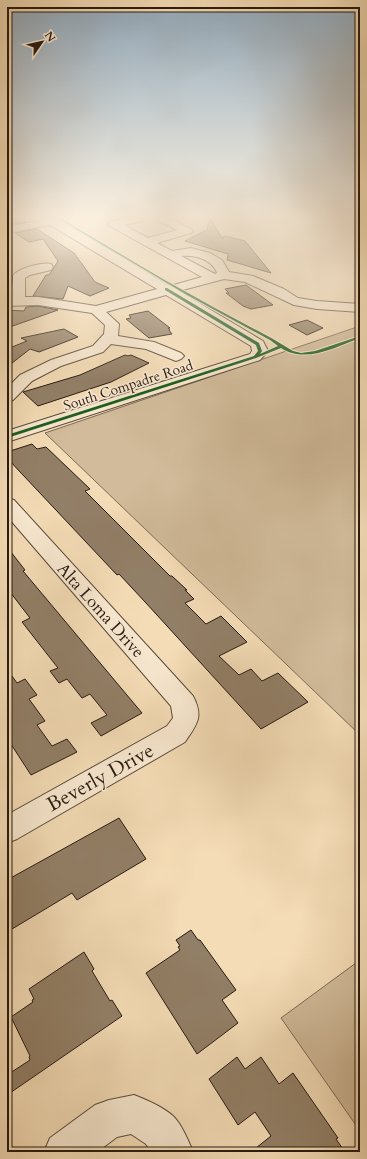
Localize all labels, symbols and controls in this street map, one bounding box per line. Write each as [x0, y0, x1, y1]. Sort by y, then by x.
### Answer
north arrow [22, 22, 62, 62]
text: N [41, 29, 59, 45]
street label: South Compadre Road [61, 355, 196, 415]
street label: Alta Loma Drive [52, 558, 150, 663]
street label: Beverly Drive [42, 737, 159, 818]

